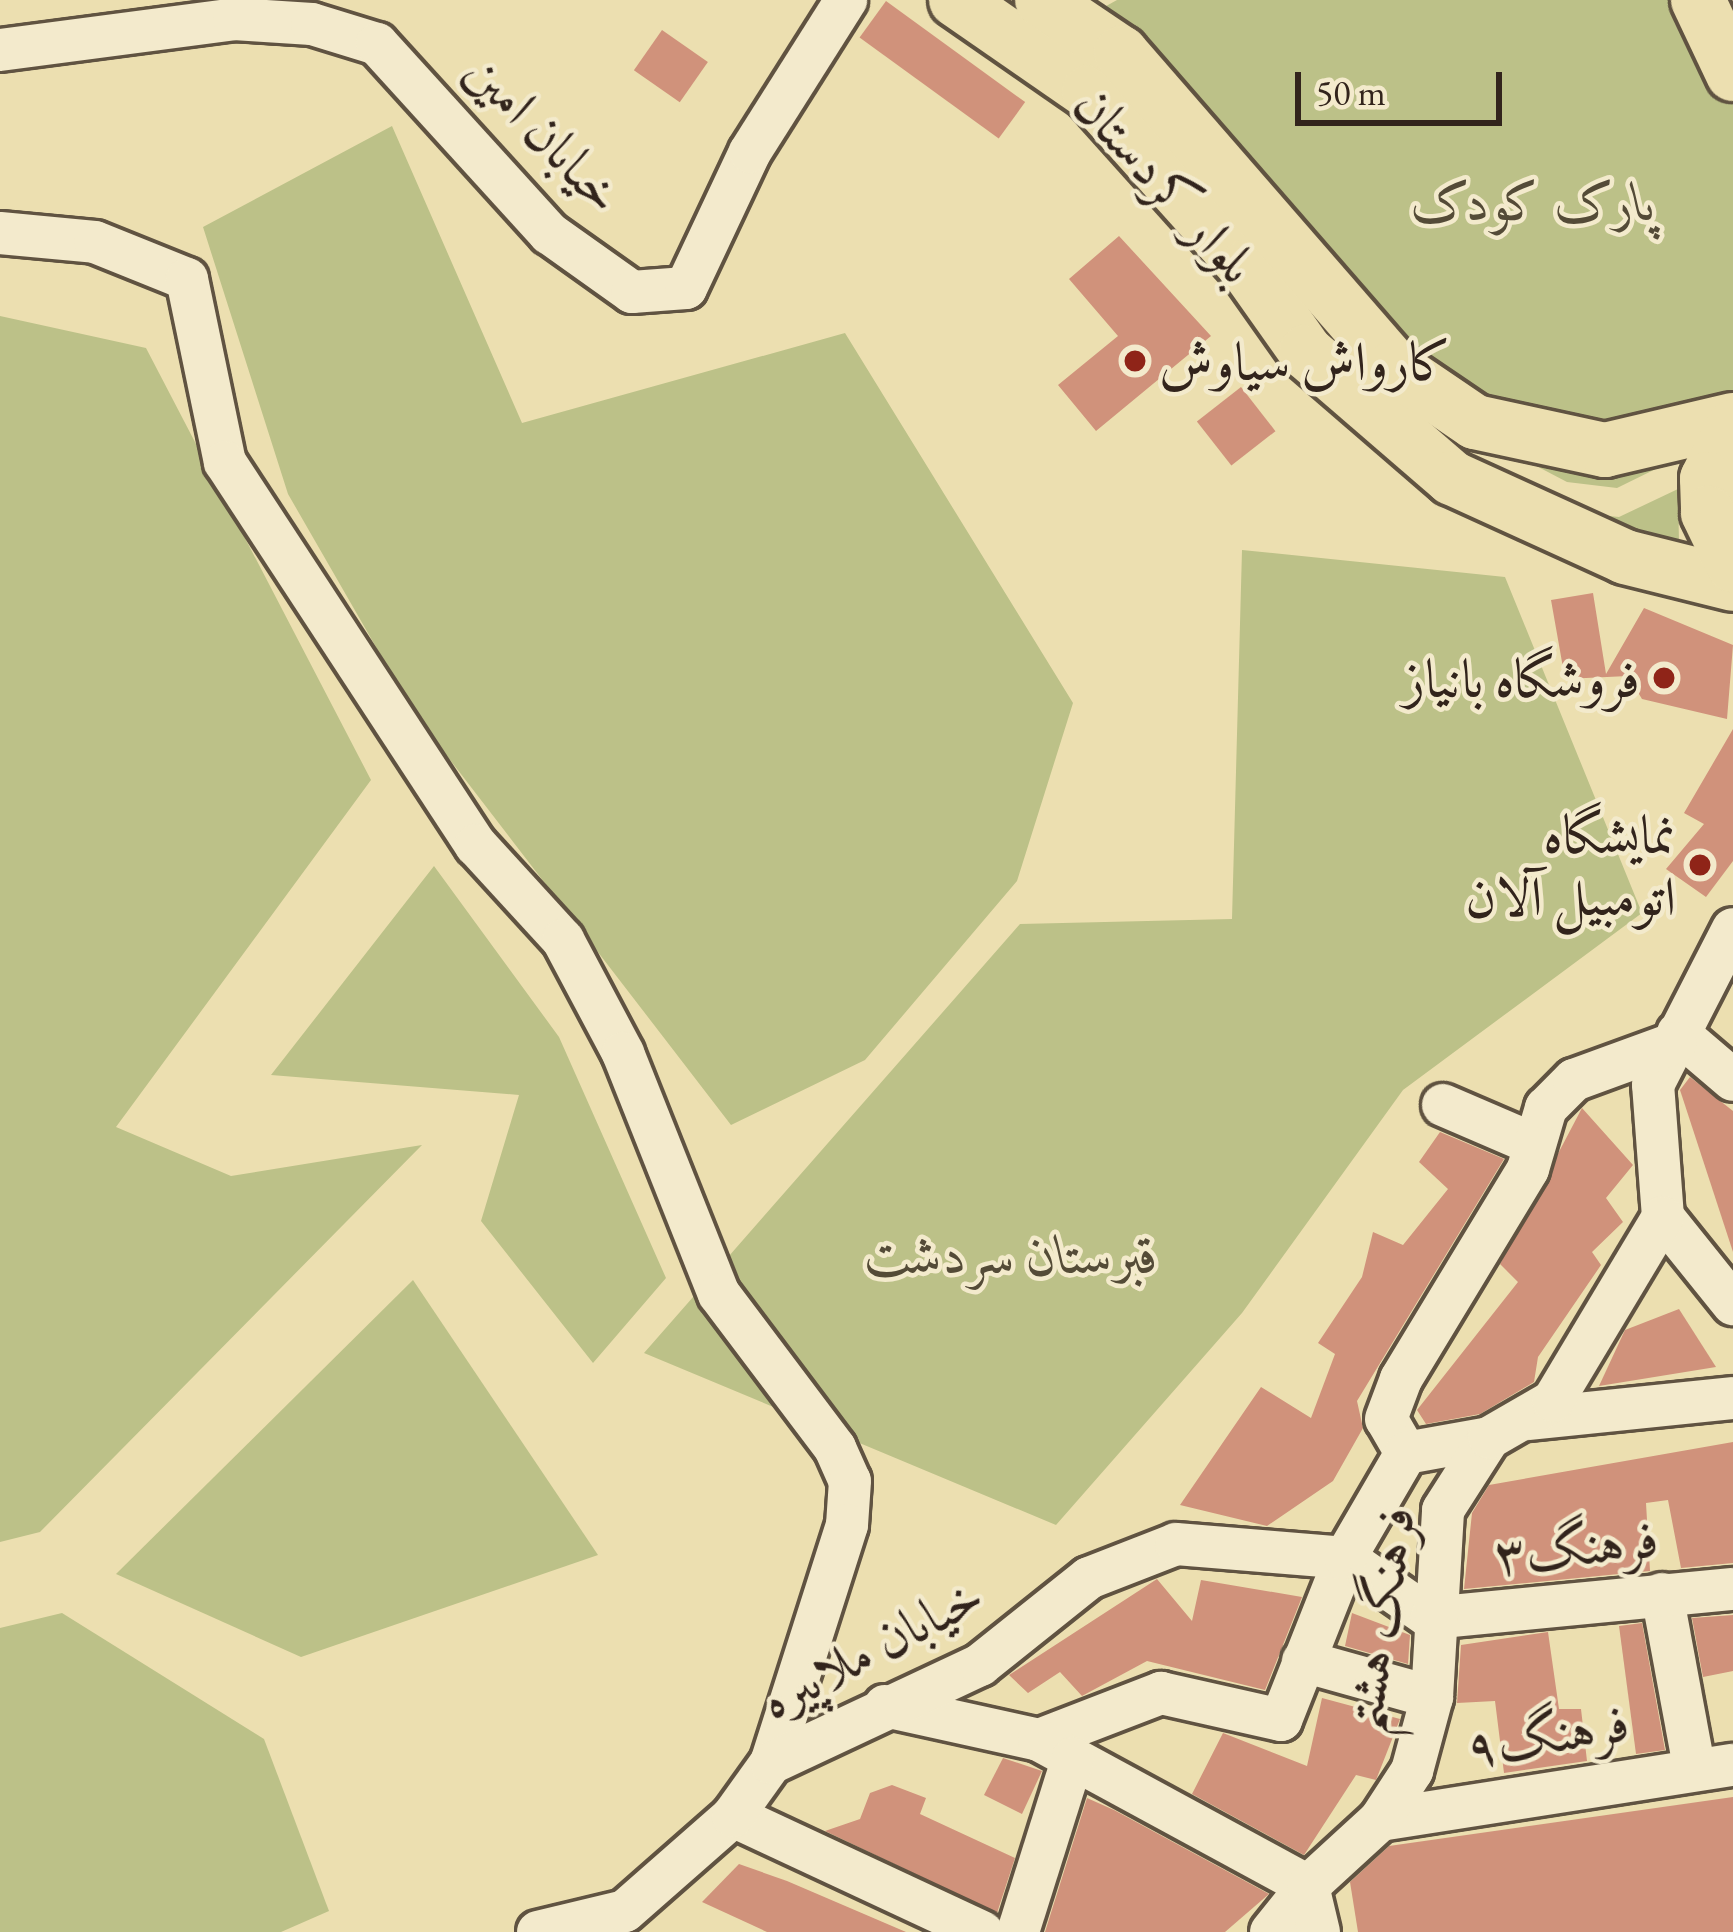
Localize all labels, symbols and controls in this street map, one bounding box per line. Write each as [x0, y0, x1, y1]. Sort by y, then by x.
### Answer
street label: خیابان امین [453, 38, 637, 226]
scale bar [1301, 48, 1508, 122]
text: 50 m [1316, 69, 1386, 116]
street label: بلوار کردستان [1061, 72, 1271, 296]
park label: پارک کودک [1412, 169, 1656, 233]
place label: کارواش سیاوش [1159, 329, 1451, 393]
marker: کارواش سیاوش [1122, 348, 1148, 374]
place label: فروشگاه بانیاز [1403, 646, 1640, 710]
marker: فروشگاه بانیاز [1651, 665, 1677, 691]
place label: نمایشگاه اتومبیل آلان [1465, 802, 1676, 928]
marker: نمایشگاه اتومبیل آلان [1687, 852, 1713, 878]
park label: قبرستان سردشت [865, 1222, 1159, 1286]
street label: فرهنگ هشتم [1328, 1502, 1428, 1738]
street label: فرهنگ۳ [1491, 1505, 1661, 1587]
street label: خیابان ملاپیره [748, 1561, 994, 1733]
street label: فرهنگ۹ [1461, 1689, 1633, 1779]

